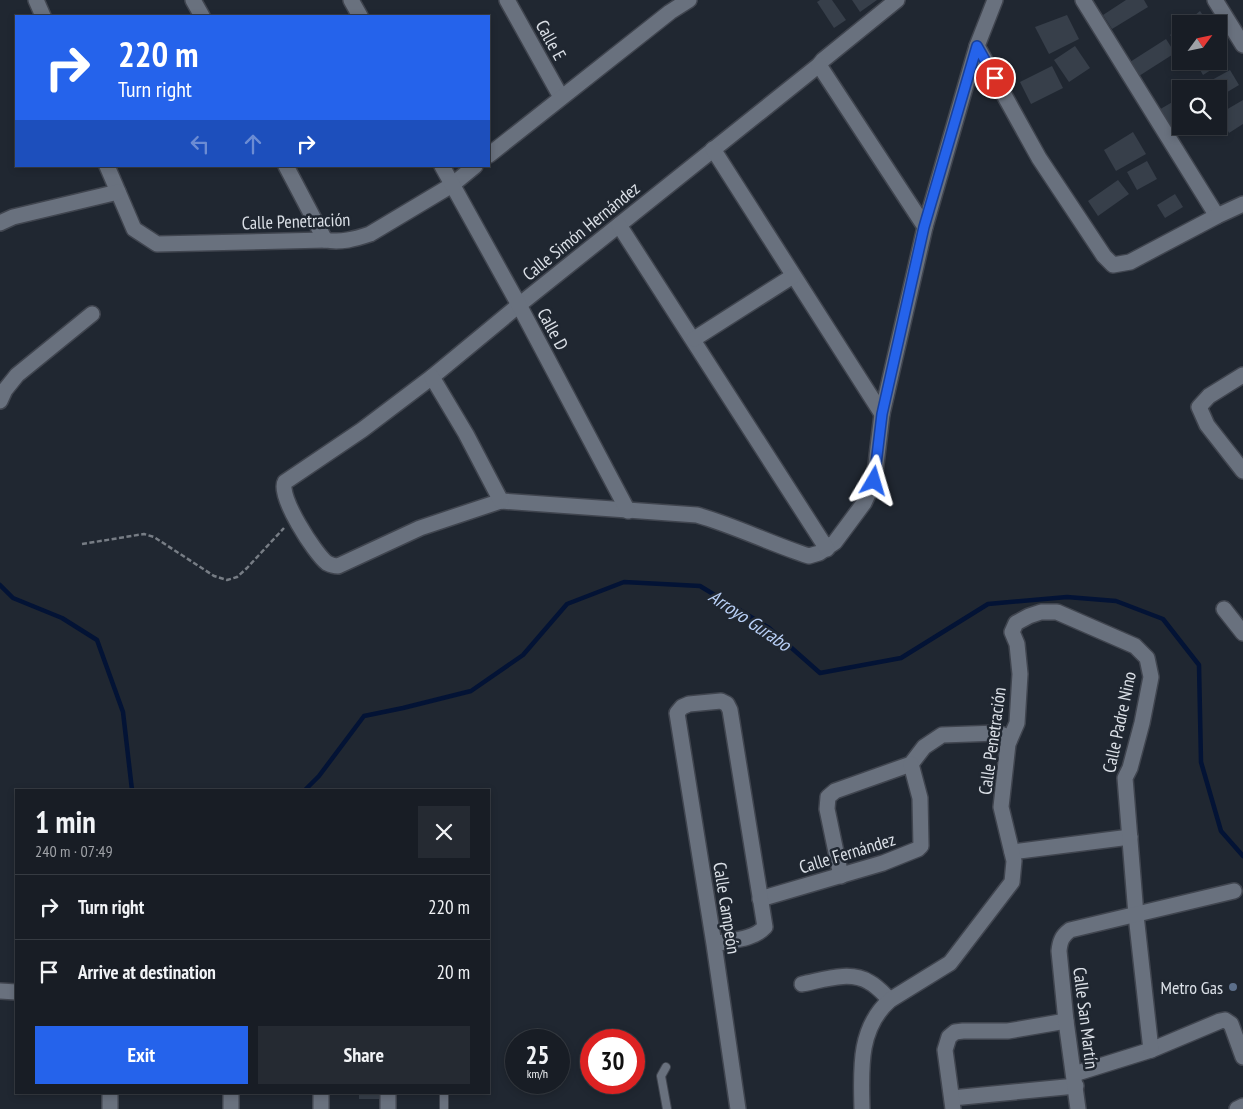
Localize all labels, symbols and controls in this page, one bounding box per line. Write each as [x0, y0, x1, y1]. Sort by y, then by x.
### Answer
north arrow [1172, 15, 1228, 70]
map controls [1172, 15, 1227, 135]
street label: Calle E [531, 16, 571, 64]
text: 220 m [118, 31, 199, 77]
icon: right [35, 35, 100, 100]
pin [974, 57, 1016, 99]
icon: arrive [981, 64, 1009, 92]
text: Turn right [118, 75, 192, 103]
button: search [1172, 80, 1227, 135]
icon: left [186, 130, 214, 158]
icon: ahead [239, 130, 267, 158]
icon: right [292, 130, 320, 158]
street label: Calle Simón Hernández [518, 177, 644, 285]
street label: Calle Penetración [241, 208, 351, 234]
street label: Calle D [532, 304, 574, 354]
position arrow [847, 454, 899, 506]
water label: Arroyo Gurabo [704, 584, 797, 657]
street label: Calle Padre Nino [1097, 669, 1141, 775]
street label: Calle Penetración [973, 686, 1011, 796]
text: 1 min [35, 802, 96, 841]
button: close [418, 806, 470, 858]
street label: Calle Fernández [796, 827, 898, 879]
text: 240 m · 07:49 [35, 841, 113, 861]
street label: Calle Campeón [708, 860, 746, 956]
icon: right [35, 893, 63, 921]
text: Turn right [78, 895, 144, 919]
text: 220 m [428, 895, 470, 919]
icon: arrive [35, 958, 63, 986]
text: Arrive at destination [78, 960, 216, 984]
text: 20 m [437, 960, 470, 984]
street label: Calle San Martín [1068, 966, 1104, 1070]
place label: Metro Gas [1160, 976, 1223, 999]
marker: Metro Gas [1227, 981, 1239, 993]
button: Exit [35, 1026, 248, 1084]
button: Share [258, 1026, 470, 1084]
speed limit sign: 30 [580, 1029, 645, 1094]
text: 25 [526, 1039, 549, 1071]
text: km/h [527, 1066, 548, 1081]

